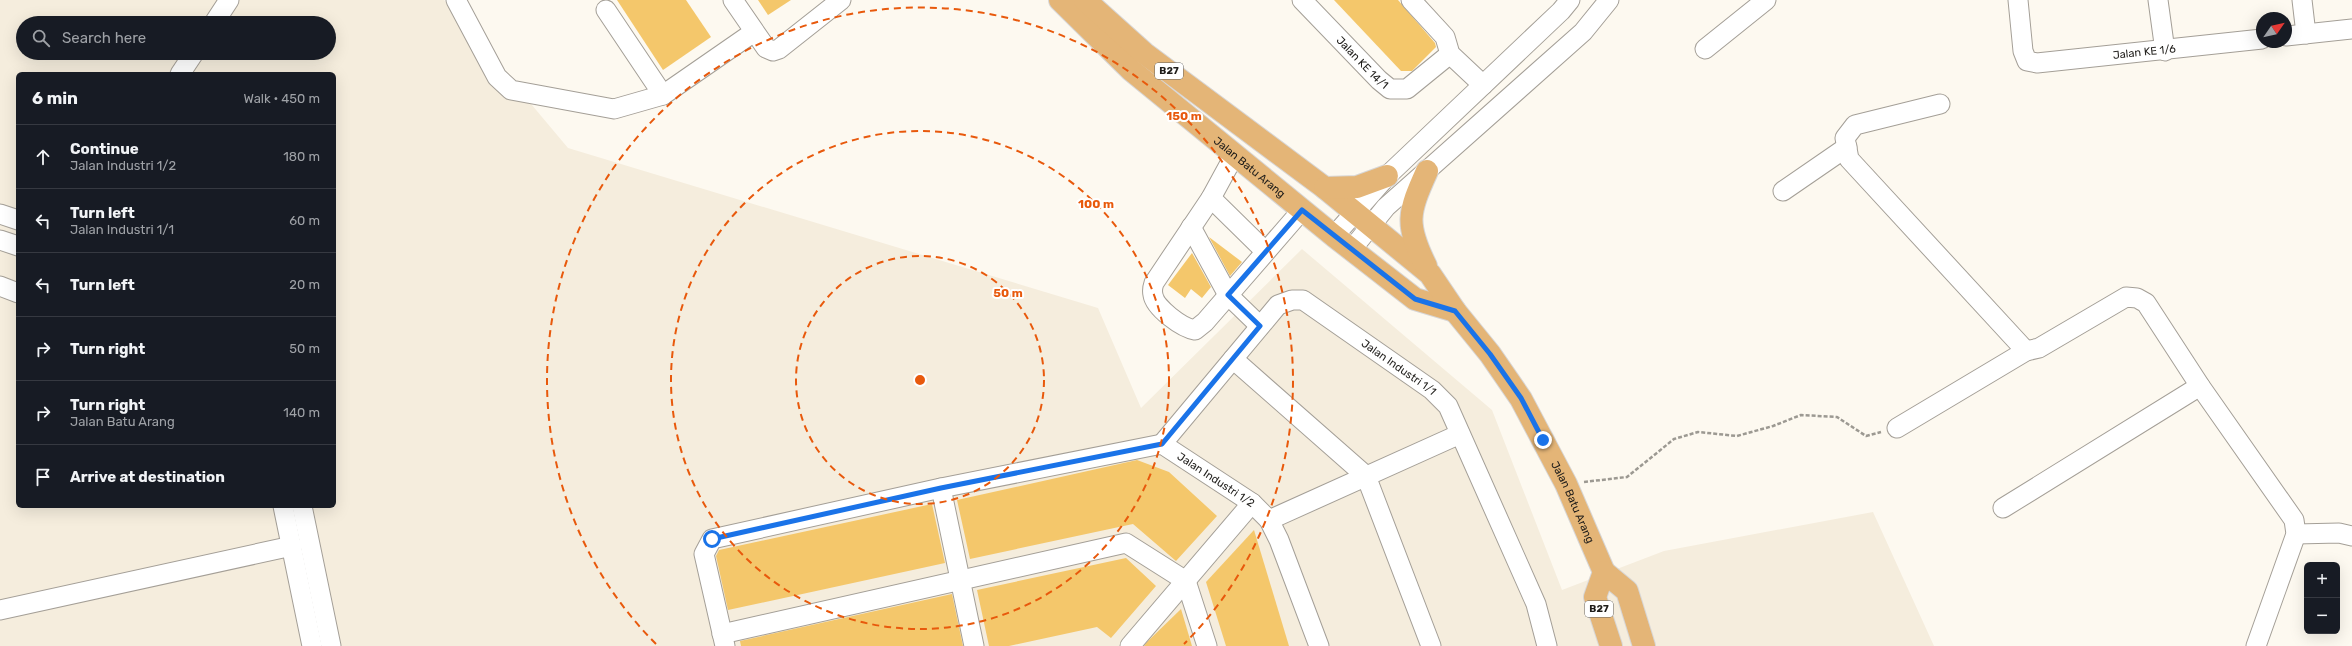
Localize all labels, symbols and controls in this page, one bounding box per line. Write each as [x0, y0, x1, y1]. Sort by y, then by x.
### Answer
north arrow [2256, 12, 2292, 48]
search box [16, 16, 336, 60]
icon: search [30, 27, 52, 49]
text: Search here [62, 29, 146, 47]
street label: Jalan KE 14/1 [1334, 33, 1391, 92]
street label: Jalan KE 1/6 [2112, 42, 2177, 61]
road number: B27 [1155, 63, 1183, 79]
text: 6 min [32, 88, 78, 108]
text: Walk · 450 m [244, 91, 320, 106]
text: 150 m [1166, 109, 1202, 123]
street label: Jalan Batu Arang [1211, 134, 1288, 200]
text: Continue [70, 140, 139, 158]
icon: ahead [32, 146, 54, 168]
text: 180 m [283, 149, 320, 164]
text: Jalan Industri 1/2 [70, 158, 176, 173]
text: 100 m [1078, 197, 1114, 211]
text: Turn left [70, 204, 135, 222]
icon: left [32, 210, 54, 232]
text: 60 m [289, 213, 320, 228]
text: Jalan Industri 1/1 [70, 222, 174, 237]
icon: left [32, 274, 54, 296]
text: Turn left [70, 276, 135, 294]
text: 20 m [289, 277, 320, 292]
text: 50 m [993, 286, 1023, 300]
street label: Jalan Industri 1/1 [1359, 336, 1439, 397]
icon: right [32, 338, 54, 360]
text: Turn right [70, 340, 145, 358]
text: 50 m [289, 341, 320, 356]
centre of rings [913, 373, 927, 387]
text: Turn right [70, 396, 145, 414]
icon: right [32, 402, 54, 424]
text: 140 m [283, 405, 320, 420]
text: Jalan Batu Arang [70, 414, 175, 429]
route end [1534, 431, 1552, 449]
street label: Jalan Industri 1/2 [1175, 449, 1257, 510]
street label: Jalan Batu Arang [1549, 459, 1597, 545]
icon: arrive [32, 466, 54, 488]
text: Arrive at destination [70, 468, 225, 486]
route start [703, 530, 721, 548]
map controls [2304, 562, 2340, 634]
button: + [2304, 562, 2340, 598]
button: − [2304, 598, 2340, 634]
road number: B27 [1585, 601, 1613, 617]

